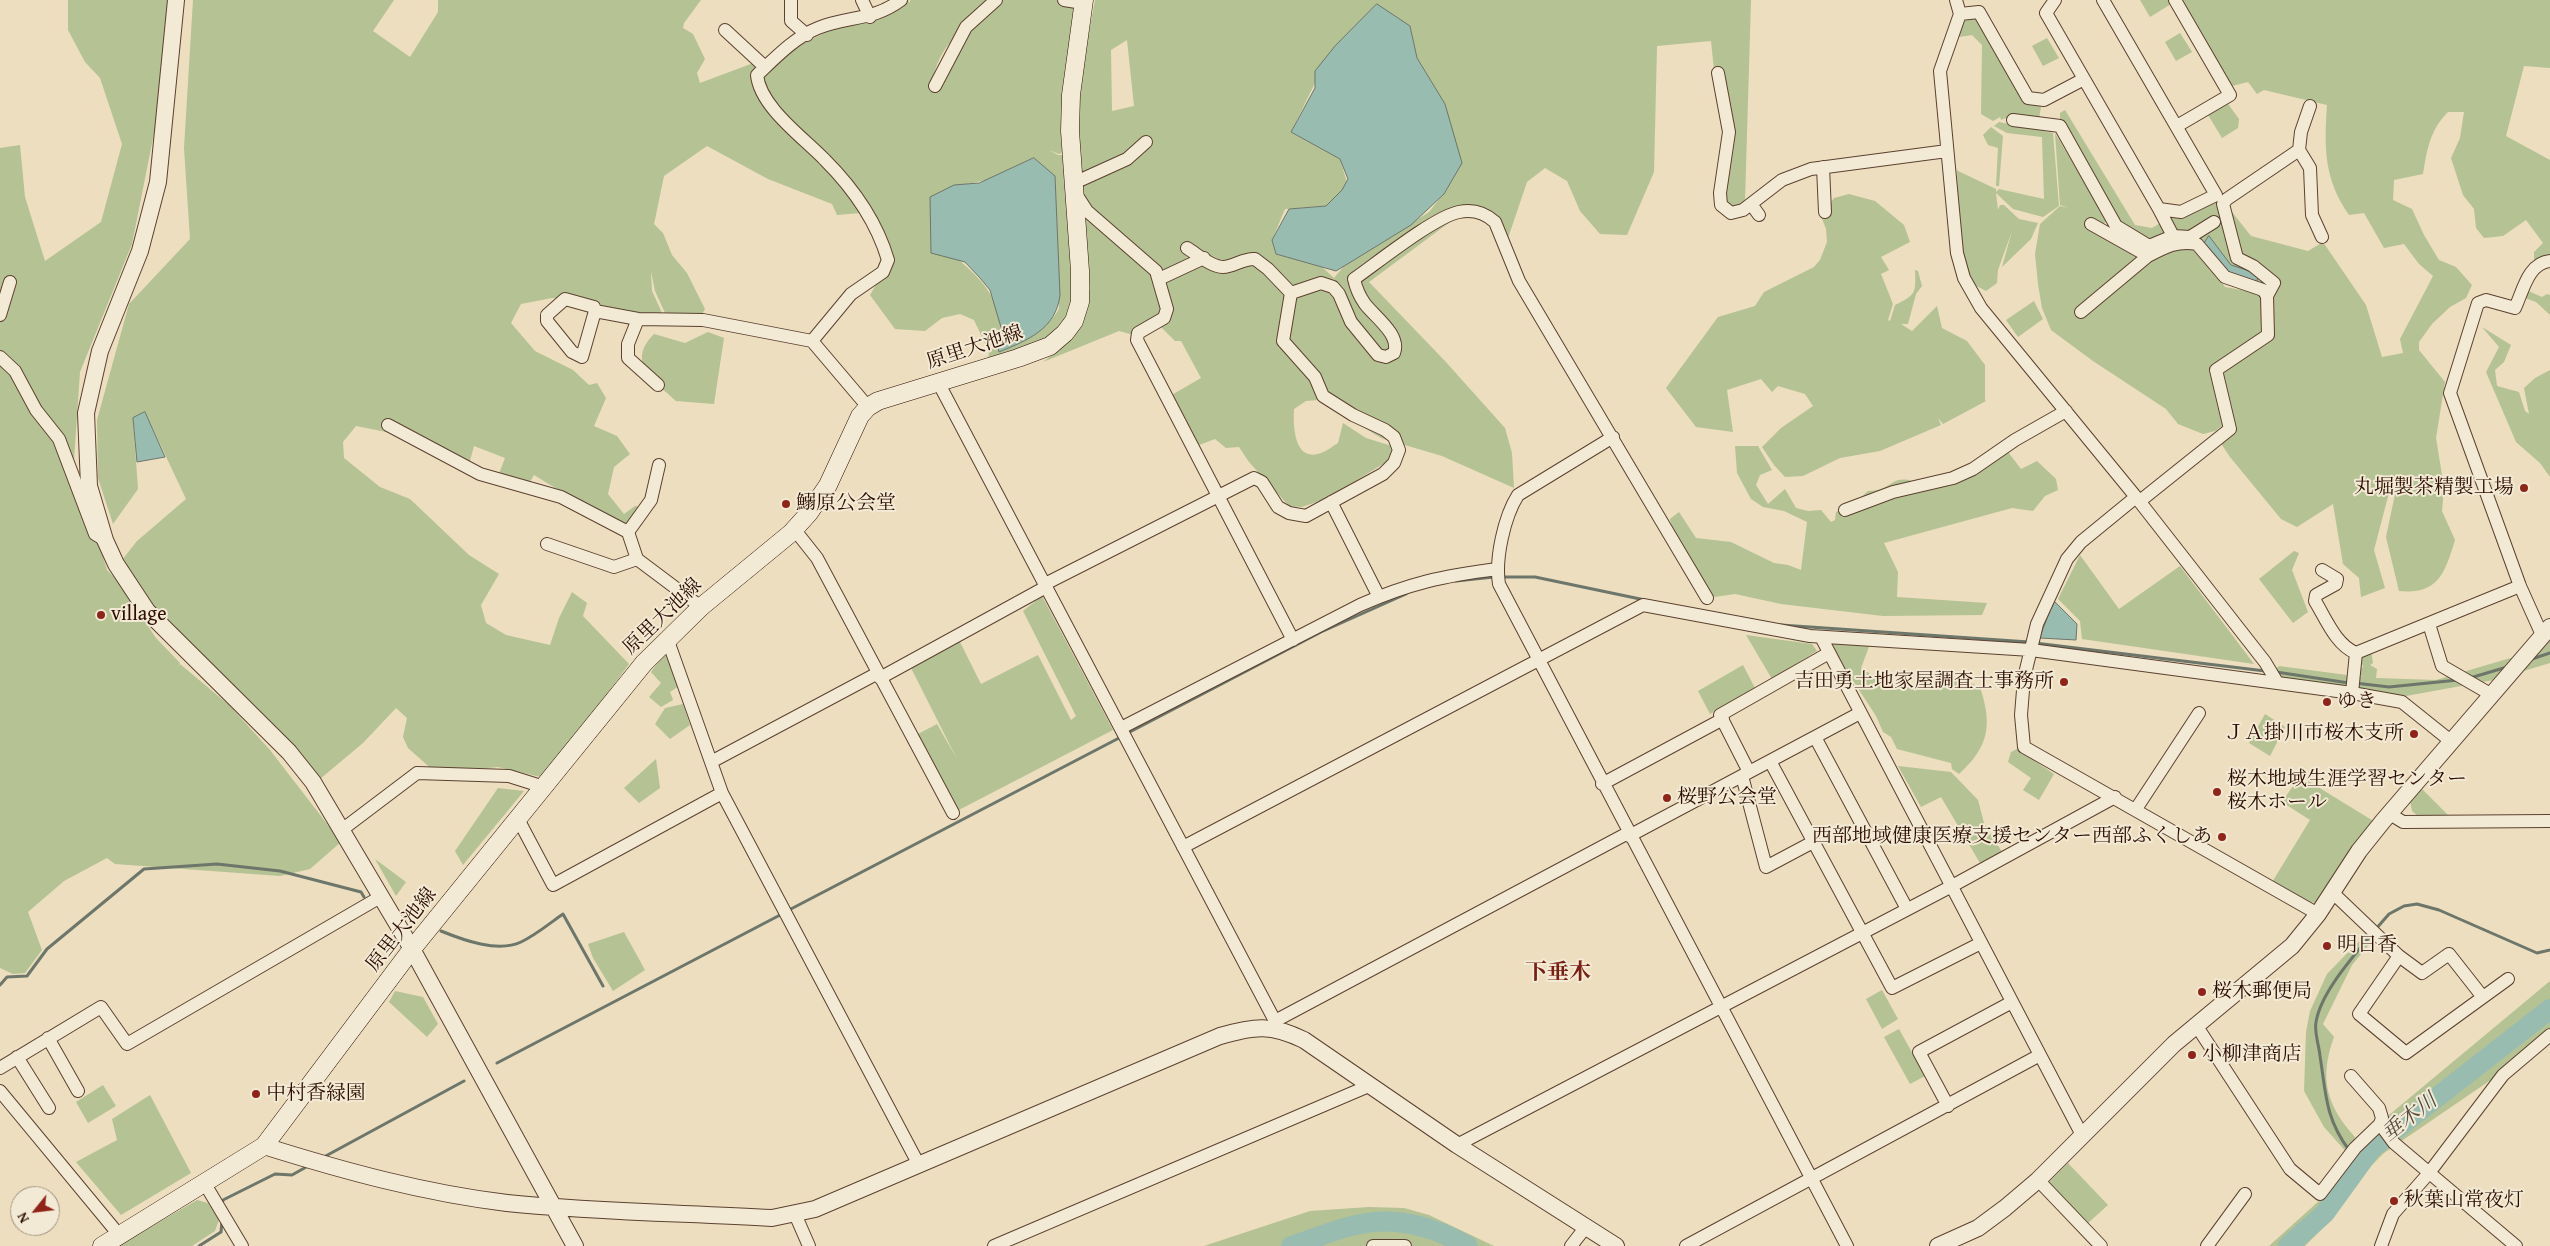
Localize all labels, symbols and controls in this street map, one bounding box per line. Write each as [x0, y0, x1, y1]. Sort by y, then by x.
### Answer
street label: 原里大池線 [924, 321, 1026, 375]
place label: 丸堀製茶精製工場 [2354, 476, 2514, 500]
marker: 丸堀製茶精製工場 [2518, 482, 2530, 494]
place label: 鰯原公会堂 [796, 492, 896, 516]
marker: 鰯原公会堂 [780, 498, 792, 510]
street label: 原里大池線 [619, 574, 707, 660]
place label: village [111, 603, 167, 627]
marker: village [95, 609, 107, 621]
place label: 吉田勇土地家屋調査士事務所 [1794, 670, 2054, 694]
marker: 吉田勇土地家屋調査士事務所 [2058, 676, 2070, 688]
place label: ゆき [2337, 690, 2377, 714]
marker: ゆき [2321, 696, 2333, 708]
place label: ＪＡ掛川市桜木支所 [2224, 722, 2404, 746]
marker: ＪＡ掛川市桜木支所 [2408, 728, 2420, 740]
place label: 桜木地域生涯学習センター 桜木ホール [2227, 768, 2467, 815]
place label: 桜野公会堂 [1677, 786, 1777, 810]
marker: 桜木地域生涯学習センター 桜木ホール [2211, 786, 2223, 798]
marker: 桜野公会堂 [1661, 792, 1673, 804]
place label: 西部地域健康医療支援センター西部ふくしあ [1812, 825, 2212, 849]
marker: 西部地域健康医療支援センター西部ふくしあ [2216, 831, 2228, 843]
street label: 原里大池線 [362, 883, 442, 977]
place label: 明日香 [2337, 934, 2397, 958]
marker: 明日香 [2321, 940, 2333, 952]
district label: 下垂木 [1525, 960, 1591, 986]
place label: 桜木郵便局 [2212, 980, 2312, 1004]
marker: 桜木郵便局 [2196, 986, 2208, 998]
place label: 小柳津商店 [2202, 1043, 2302, 1067]
marker: 小柳津商店 [2186, 1049, 2198, 1061]
place label: 中村香緑園 [266, 1082, 366, 1106]
marker: 中村香緑園 [250, 1088, 262, 1100]
water label: 垂木川 [2377, 1089, 2443, 1147]
north arrow [10, 1186, 60, 1236]
place label: 秋葉山常夜灯 [2404, 1189, 2524, 1213]
marker: 秋葉山常夜灯 [2388, 1195, 2400, 1207]
text: N [12, 1209, 34, 1227]

